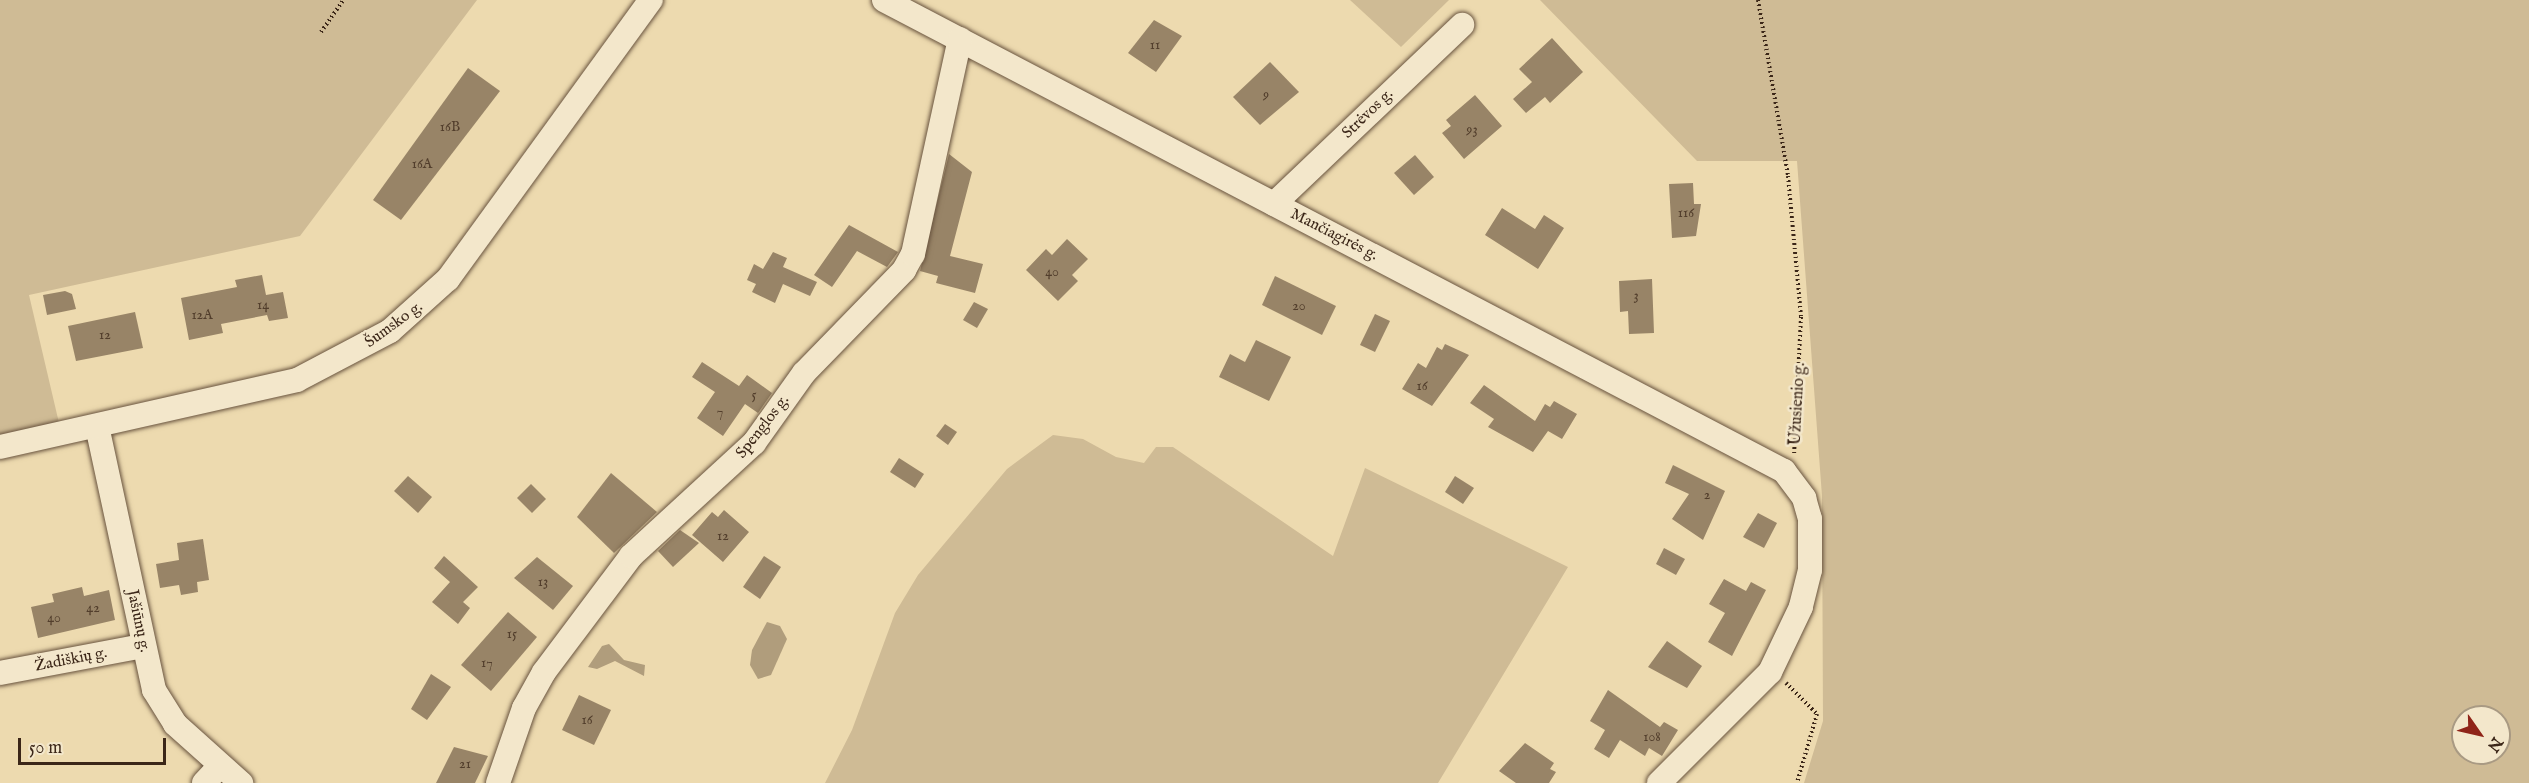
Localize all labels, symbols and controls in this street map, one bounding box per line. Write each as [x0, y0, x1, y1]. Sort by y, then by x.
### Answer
house number: 11 [1150, 37, 1160, 53]
street label: Strėvos g. [1338, 85, 1398, 143]
house number: 9 [1263, 87, 1269, 103]
house number: 16B [440, 119, 460, 135]
house number: 93 [1466, 122, 1478, 138]
house number: 16A [412, 156, 432, 172]
street label: Mančiagirės g. [1287, 205, 1381, 265]
house number: 116 [1678, 205, 1694, 221]
house number: 40 [1045, 264, 1059, 280]
house number: 3 [1633, 288, 1639, 304]
house number: 14 [257, 297, 269, 313]
street label: Šumsko g. [361, 298, 427, 352]
house number: 20 [1292, 298, 1306, 314]
house number: 12A [191, 307, 213, 323]
house number: 12 [99, 327, 111, 343]
street label: Užusienio g. [1786, 362, 1810, 446]
house number: 16 [1416, 378, 1428, 394]
house number: 5 [751, 387, 757, 403]
street label: Spenglos g. [732, 391, 794, 463]
house number: 7 [717, 404, 723, 420]
house number: 2 [1704, 487, 1710, 503]
house number: 12 [717, 528, 729, 544]
house number: 13 [538, 574, 548, 590]
street label: Jašiūnų g. [122, 588, 154, 654]
house number: 42 [86, 600, 100, 616]
house number: 40 [47, 610, 61, 626]
house number: 15 [507, 626, 517, 642]
street label: Žadiškių g. [33, 644, 109, 676]
house number: 17 [481, 655, 493, 671]
north arrow [2451, 705, 2511, 765]
house number: 16 [581, 712, 593, 728]
scale bar [21, 726, 170, 764]
house number: 108 [1643, 729, 1661, 745]
text: N [2482, 733, 2506, 755]
text: 50 m [29, 737, 62, 760]
house number: 21 [459, 756, 471, 772]

